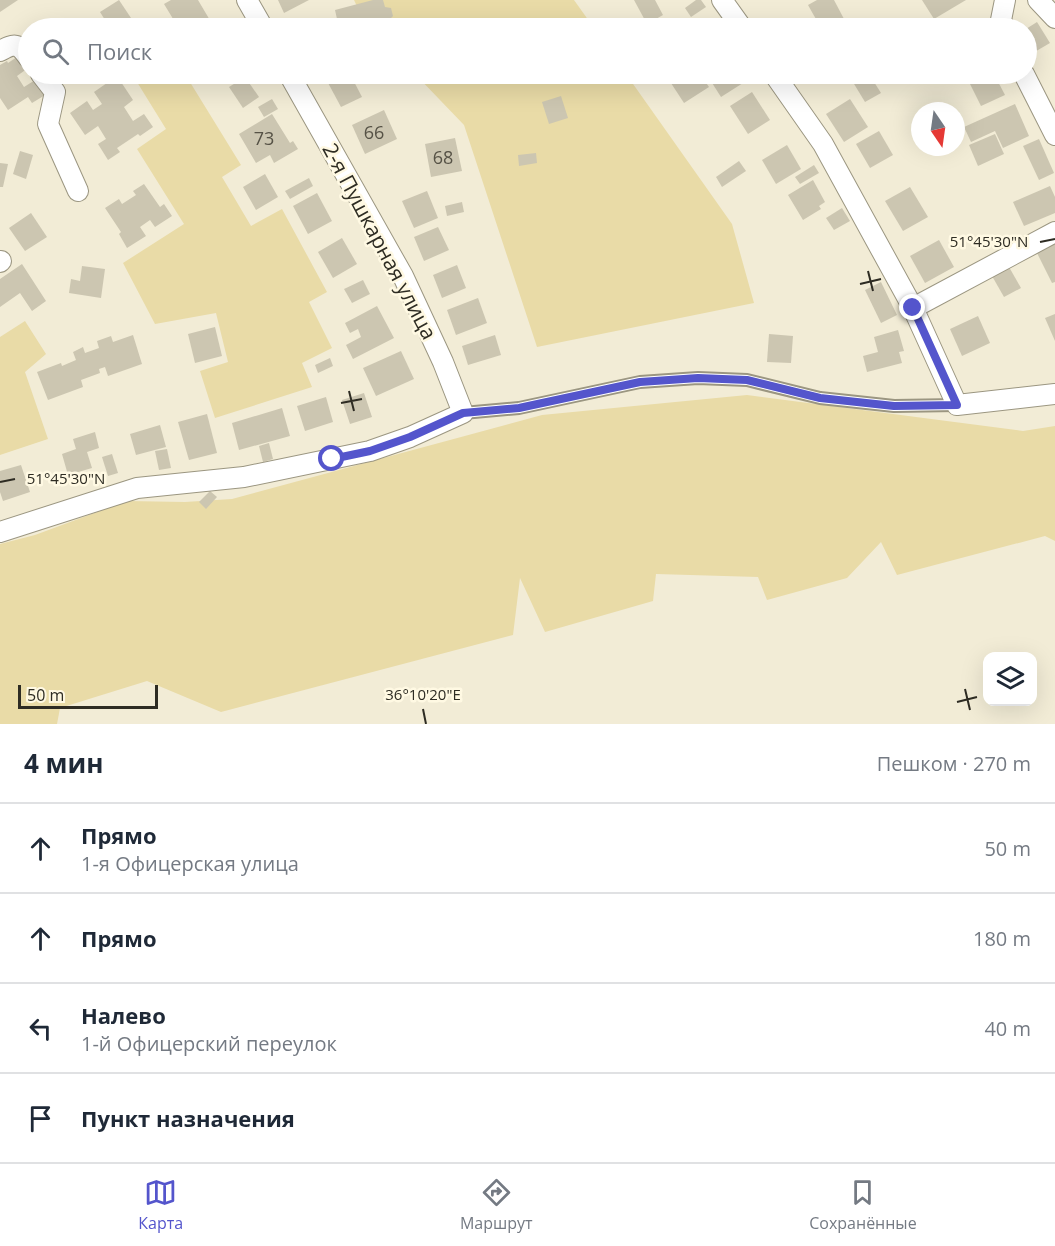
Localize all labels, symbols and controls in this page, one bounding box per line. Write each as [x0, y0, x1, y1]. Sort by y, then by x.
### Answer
search box [18, 18, 1037, 84]
icon: search [39, 35, 72, 68]
text: Поиск [87, 36, 152, 66]
north arrow [911, 102, 965, 156]
house number: 66 [364, 120, 384, 144]
house number: 73 [254, 126, 274, 150]
street label: 2-я Пушкарная улица [316, 138, 444, 344]
house number: 68 [433, 145, 453, 169]
text: 51°45'30"N [950, 231, 1028, 251]
route end [899, 294, 925, 320]
route start [318, 445, 344, 471]
text: 51°45'30"N [27, 468, 105, 488]
map controls [983, 652, 1037, 706]
button: layers [983, 652, 1037, 706]
scale bar [18, 682, 158, 710]
text: 50 m [27, 684, 64, 706]
text: 36°10'20"E [385, 684, 461, 704]
text: 4 мин [24, 745, 104, 781]
text: Пешком · 270 m [877, 750, 1031, 777]
text: Прямо [81, 820, 157, 850]
icon: ahead [24, 832, 57, 865]
text: 50 m [984, 835, 1031, 862]
text: 1-я Офицерская улица [81, 850, 299, 877]
icon: ahead [24, 922, 57, 955]
text: Прямо [81, 923, 157, 953]
text: 180 m [973, 925, 1031, 952]
text: Налево [81, 1000, 166, 1030]
icon: left [24, 1012, 57, 1045]
text: 40 m [984, 1015, 1031, 1042]
text: 1-й Офицерский переулок [81, 1030, 337, 1057]
icon: arrive [24, 1102, 57, 1135]
text: Пункт назначения [81, 1103, 295, 1133]
tab: Карта [138, 1176, 183, 1234]
tab: Маршрут [460, 1176, 533, 1234]
tab: Сохранённые [809, 1176, 917, 1234]

